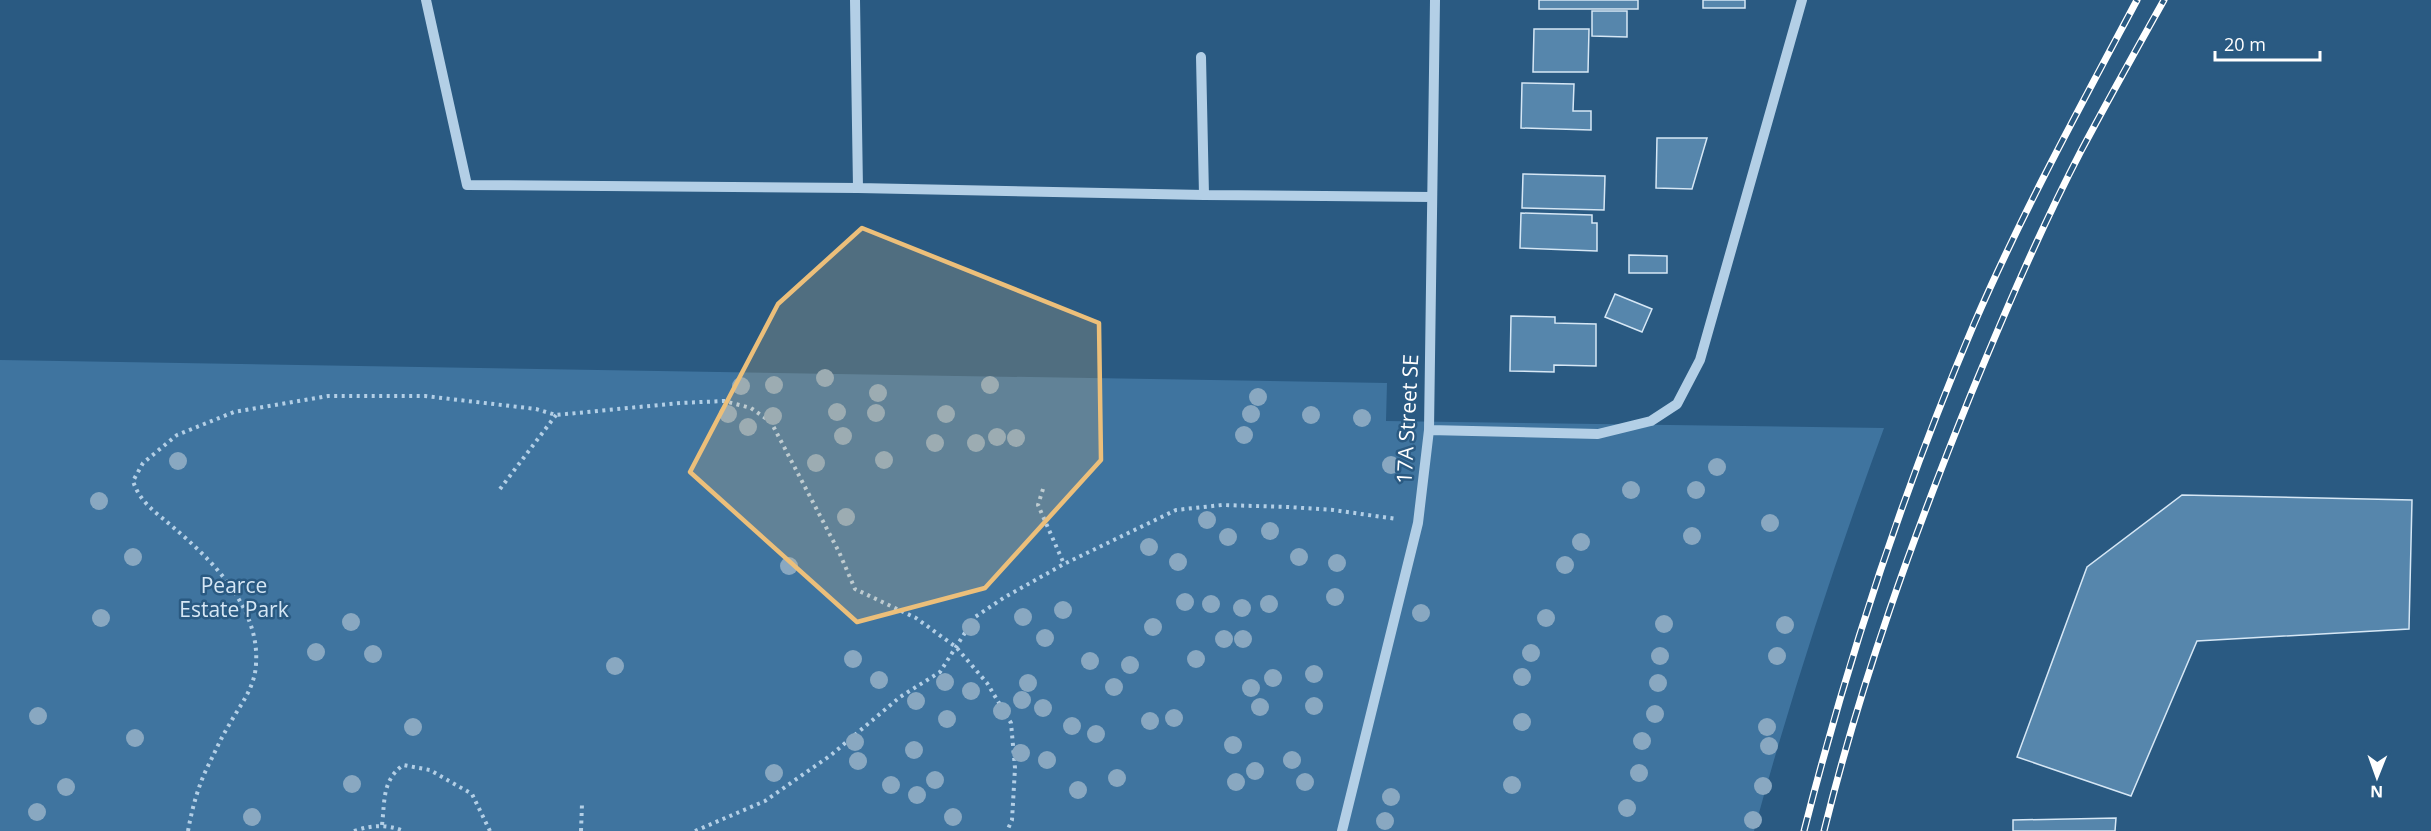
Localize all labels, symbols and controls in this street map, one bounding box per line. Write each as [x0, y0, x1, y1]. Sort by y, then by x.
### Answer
scale bar [2215, 24, 2320, 62]
text: 20 m [2224, 32, 2266, 56]
street label: 17A Street SE [1390, 353, 1424, 485]
park label: Pearce Estate Park [179, 571, 289, 623]
north arrow [2347, 747, 2407, 807]
text: N [2370, 781, 2383, 803]

